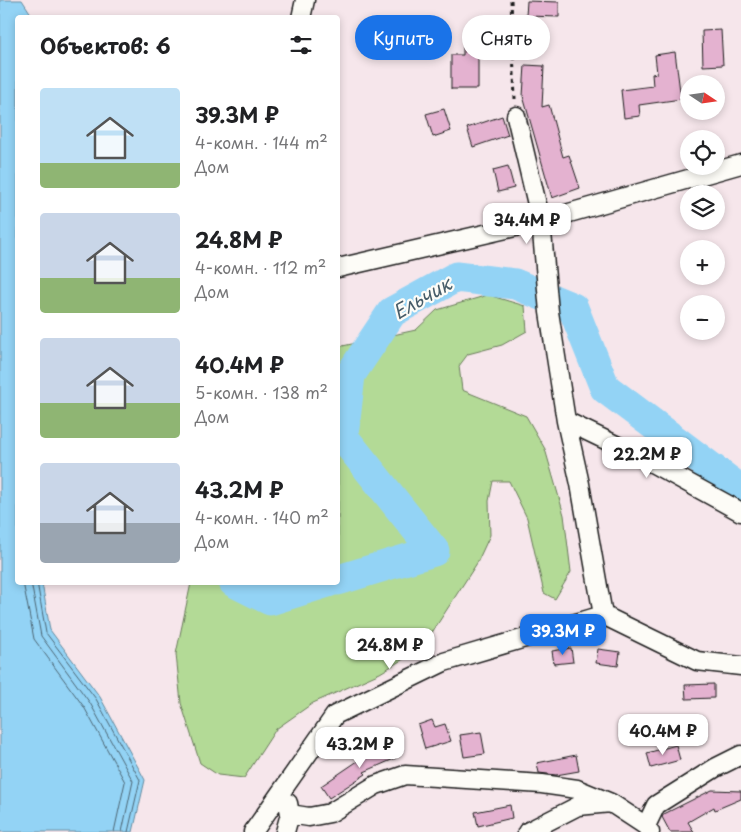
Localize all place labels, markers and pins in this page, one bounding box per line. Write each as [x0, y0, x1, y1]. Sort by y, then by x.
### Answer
pin: 34.4M ₽ [481, 202, 573, 245]
pin: 22.2M ₽ [601, 436, 693, 479]
pin: 39.3M ₽ [517, 614, 609, 656]
pin: 24.8M ₽ [344, 628, 436, 670]
pin: 40.4M ₽ [617, 714, 709, 756]
pin: 43.2M ₽ [314, 726, 406, 769]

